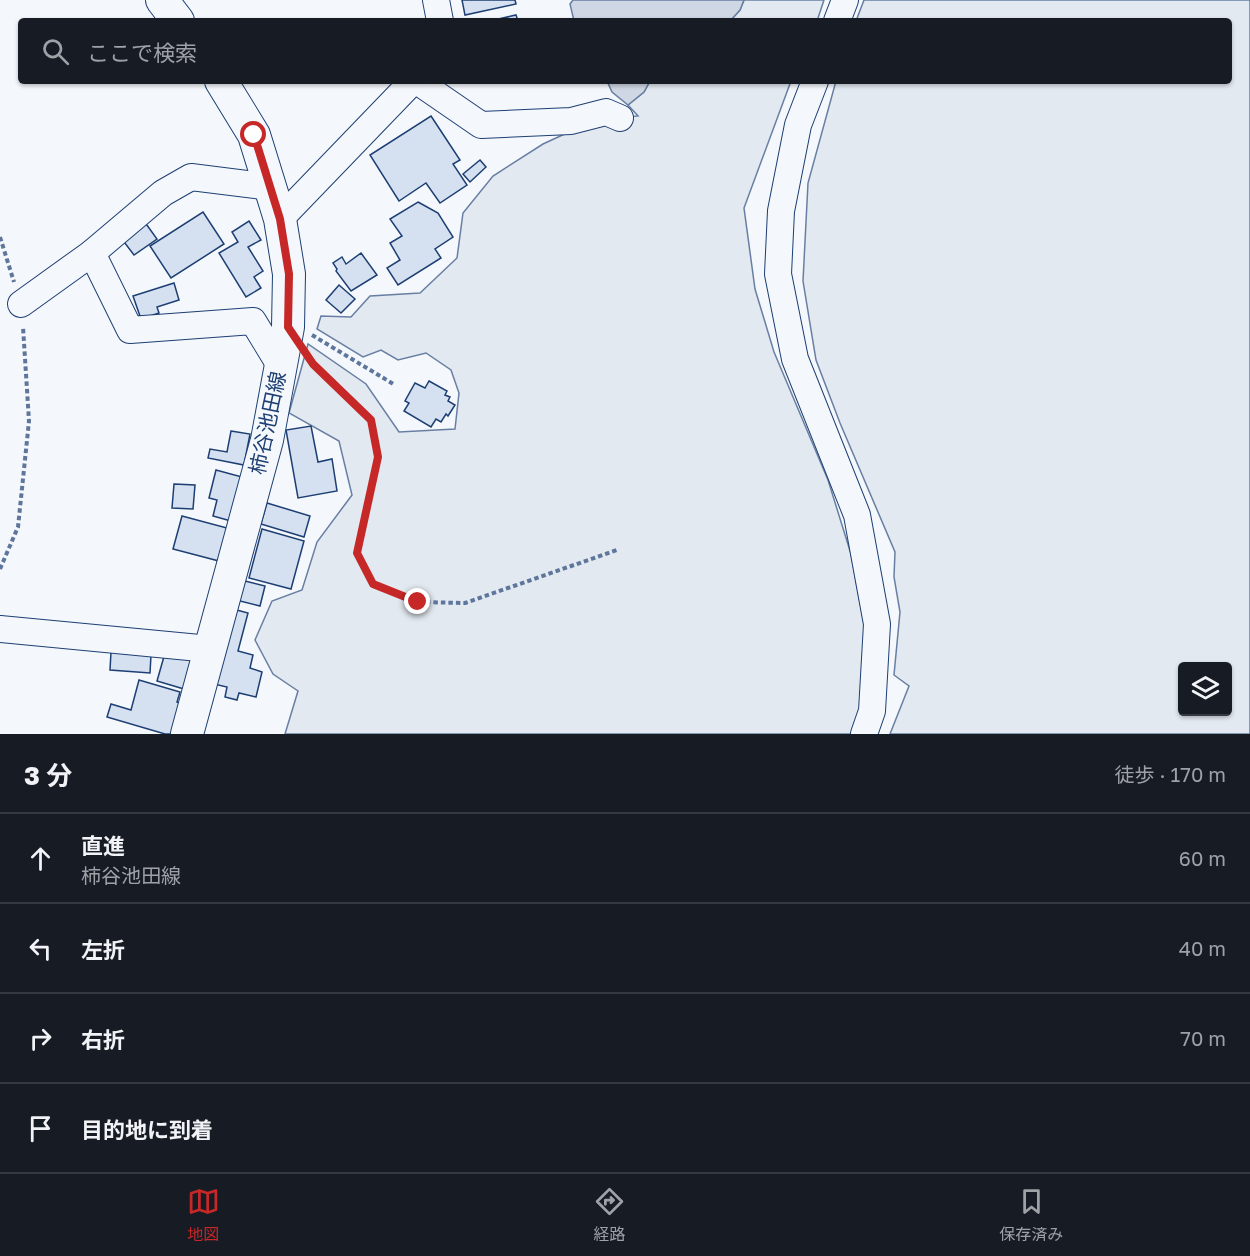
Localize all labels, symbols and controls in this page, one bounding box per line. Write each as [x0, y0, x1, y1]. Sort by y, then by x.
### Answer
search box [18, 18, 1232, 84]
icon: search [39, 35, 72, 68]
text: ここで検索 [87, 39, 197, 66]
route start [240, 121, 266, 147]
street label: 柿谷池田線 [243, 369, 291, 477]
route end [404, 588, 430, 614]
map controls [1178, 662, 1232, 716]
button: layers [1178, 662, 1232, 716]
text: 3 分 [24, 760, 72, 791]
text: 徒歩 · 170 m [1115, 762, 1226, 786]
text: 直進 [81, 832, 125, 859]
icon: ahead [24, 842, 57, 875]
text: 60 m [1179, 846, 1226, 870]
text: 柿谷池田線 [81, 863, 181, 887]
icon: left [24, 932, 57, 965]
text: 左折 [81, 936, 125, 963]
text: 40 m [1179, 936, 1226, 960]
icon: right [24, 1022, 57, 1055]
text: 右折 [81, 1026, 125, 1053]
text: 70 m [1180, 1026, 1226, 1050]
icon: arrive [24, 1112, 57, 1145]
text: 目的地に到着 [81, 1116, 213, 1143]
tab: 地図 [187, 1185, 220, 1245]
tab: 経路 [593, 1185, 626, 1245]
tab: 保存済み [999, 1185, 1063, 1245]

